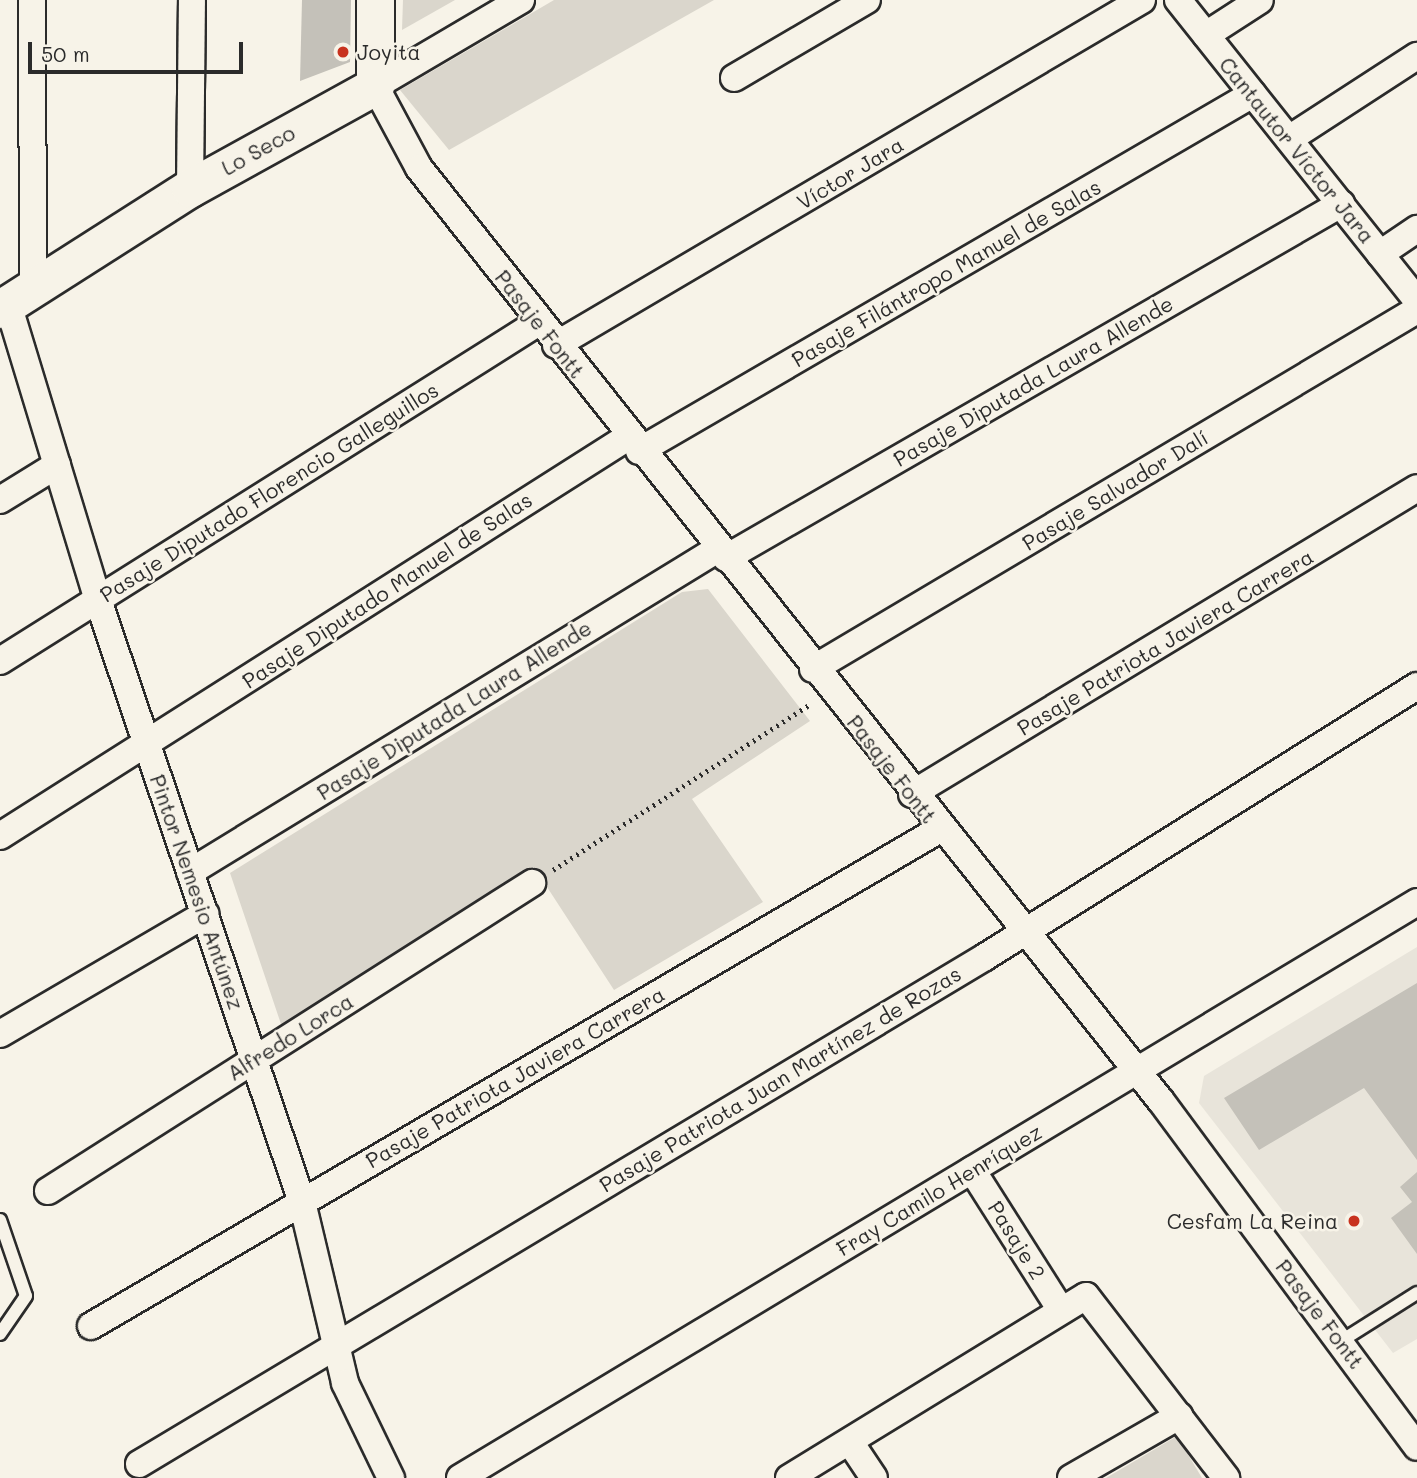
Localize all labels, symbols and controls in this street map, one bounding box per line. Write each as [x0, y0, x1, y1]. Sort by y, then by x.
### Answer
scale bar [32, 28, 247, 72]
place label: Joyita [357, 39, 421, 65]
text: 50 m [41, 40, 90, 67]
marker: Joyita [335, 44, 351, 60]
street label: Cantautor Víctor Jara [1214, 52, 1380, 248]
street label: Lo Seco [217, 120, 299, 180]
street label: Víctor Jara [792, 131, 908, 215]
street label: Pasaje Filántropo Manuel de Salas [787, 174, 1105, 372]
street label: Pasaje Fontt [490, 265, 590, 383]
street label: Pasaje Diputada Laura Allende [889, 290, 1177, 472]
street label: Pasaje Diputado Florencio Galleguillos [95, 377, 443, 607]
street label: Pasaje Salvador Dalí [1017, 424, 1213, 556]
street label: Pasaje Diputado Manuel de Salas [237, 487, 537, 693]
street label: Pasaje Patriota Javiera Carrera [1012, 543, 1318, 741]
street label: Pasaje Diputada Laura Allende [312, 615, 596, 805]
street label: Pasaje Fontt [842, 710, 942, 828]
street label: Pintor Nemesio Antúnez [145, 771, 249, 1013]
street label: Pasaje Patriota Juan Martínez de Rozas [595, 961, 965, 1197]
street label: Pasaje Patriota Javiera Carrera [361, 981, 669, 1173]
street label: Alfredo Lorca [222, 988, 358, 1086]
street label: Fray Camilo Henríquez [832, 1119, 1046, 1261]
street label: Pasaje 2 [983, 1196, 1051, 1284]
place label: Cesfam La Reina [1167, 1208, 1338, 1234]
marker: Cesfam La Reina [1344, 1211, 1364, 1231]
street label: Pasaje Fontt [1271, 1254, 1369, 1374]

